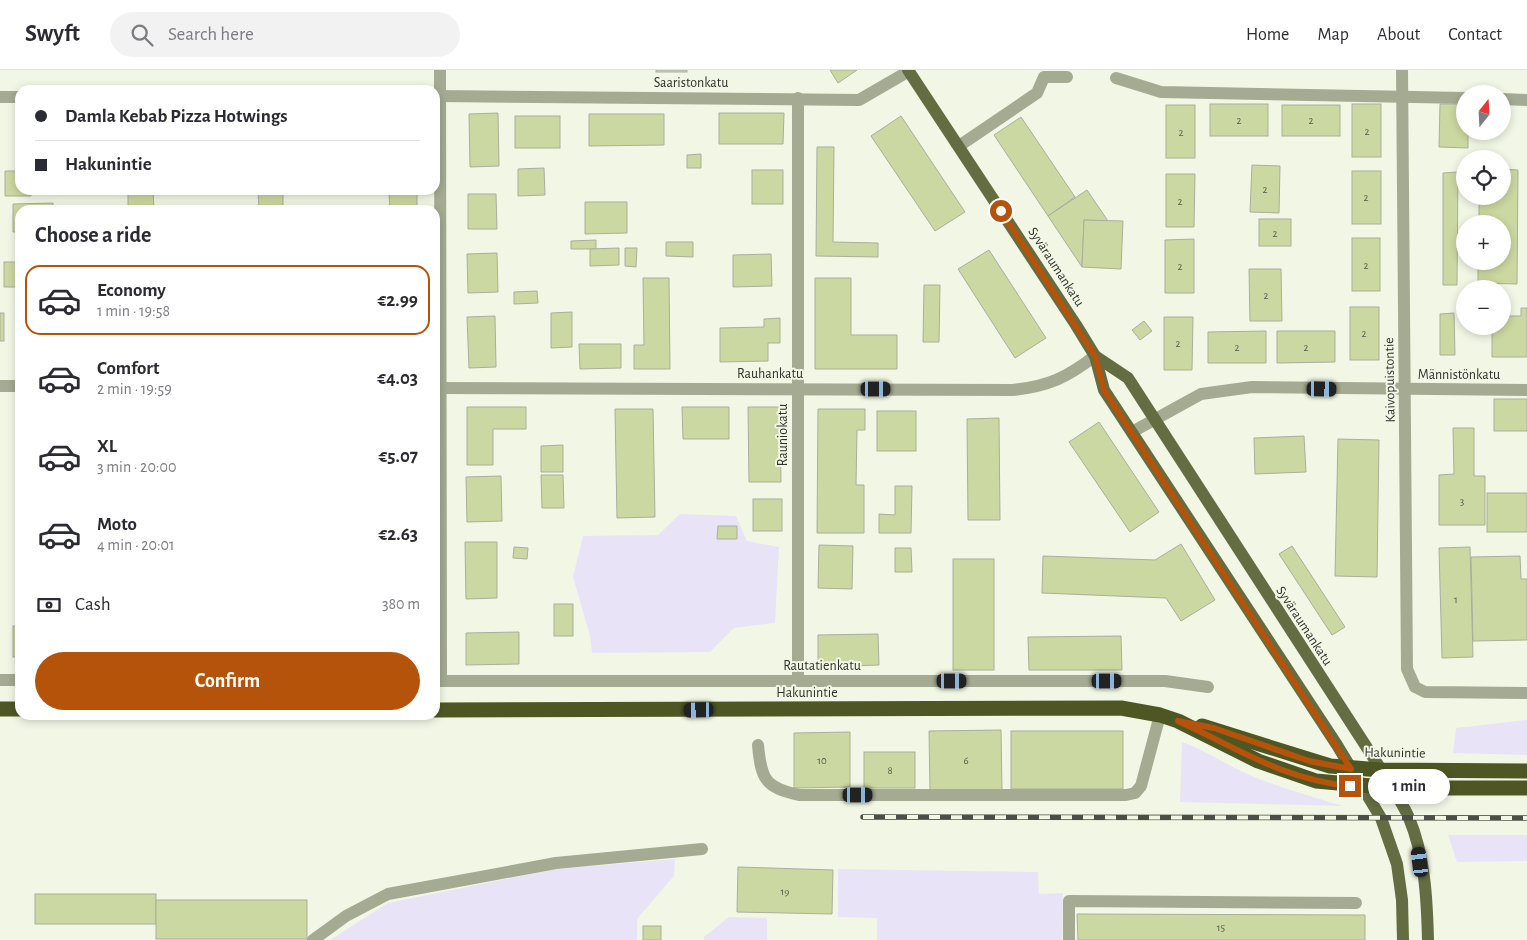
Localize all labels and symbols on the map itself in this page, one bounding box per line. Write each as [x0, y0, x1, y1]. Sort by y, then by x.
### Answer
street label: Saaristonkatu [654, 76, 728, 90]
north arrow [1456, 85, 1511, 140]
house number: 2 [1236, 115, 1242, 126]
house number: 2 [1308, 115, 1314, 126]
house number: 2 [1364, 126, 1370, 137]
house number: 2 [1178, 127, 1184, 138]
house number: 2 [1262, 184, 1268, 195]
house number: 2 [1363, 192, 1369, 203]
house number: 2 [1177, 196, 1183, 207]
route start [990, 200, 1012, 222]
street label: Syväraumankatu [1025, 225, 1087, 309]
house number: 2 [1272, 228, 1278, 239]
house number: 2 [1363, 260, 1369, 271]
house number: 2 [1177, 261, 1183, 272]
house number: 2 [1263, 290, 1269, 301]
house number: 2 [1361, 328, 1367, 339]
street label: Kaivopuistontie [1382, 337, 1398, 423]
house number: 2 [1175, 338, 1181, 349]
house number: 2 [1234, 342, 1240, 353]
house number: 2 [1303, 342, 1309, 353]
street label: Rauhankatu [737, 367, 803, 381]
street label: Männistönkatu [1418, 368, 1500, 382]
car [1306, 381, 1337, 397]
car [861, 382, 891, 397]
street label: Rauniokatu [776, 404, 790, 466]
house number: 3 [1460, 496, 1465, 507]
street label: Syväraumankatu [1273, 584, 1335, 668]
house number: 1 [1454, 594, 1458, 605]
street label: Rautatienkatu [783, 659, 861, 673]
car [937, 674, 967, 689]
car [1092, 674, 1122, 689]
street label: Hakunintie [776, 686, 838, 700]
car [683, 702, 714, 718]
street label: Hakunintie [1364, 745, 1426, 761]
house number: 10 [817, 755, 827, 766]
house number: 6 [963, 755, 969, 766]
house number: 8 [887, 765, 893, 776]
callout: 1 min [1368, 768, 1450, 804]
route end [1339, 775, 1361, 797]
car [843, 788, 873, 803]
car [1410, 846, 1429, 878]
house number: 19 [781, 886, 789, 897]
house number: 15 [1217, 922, 1226, 933]

